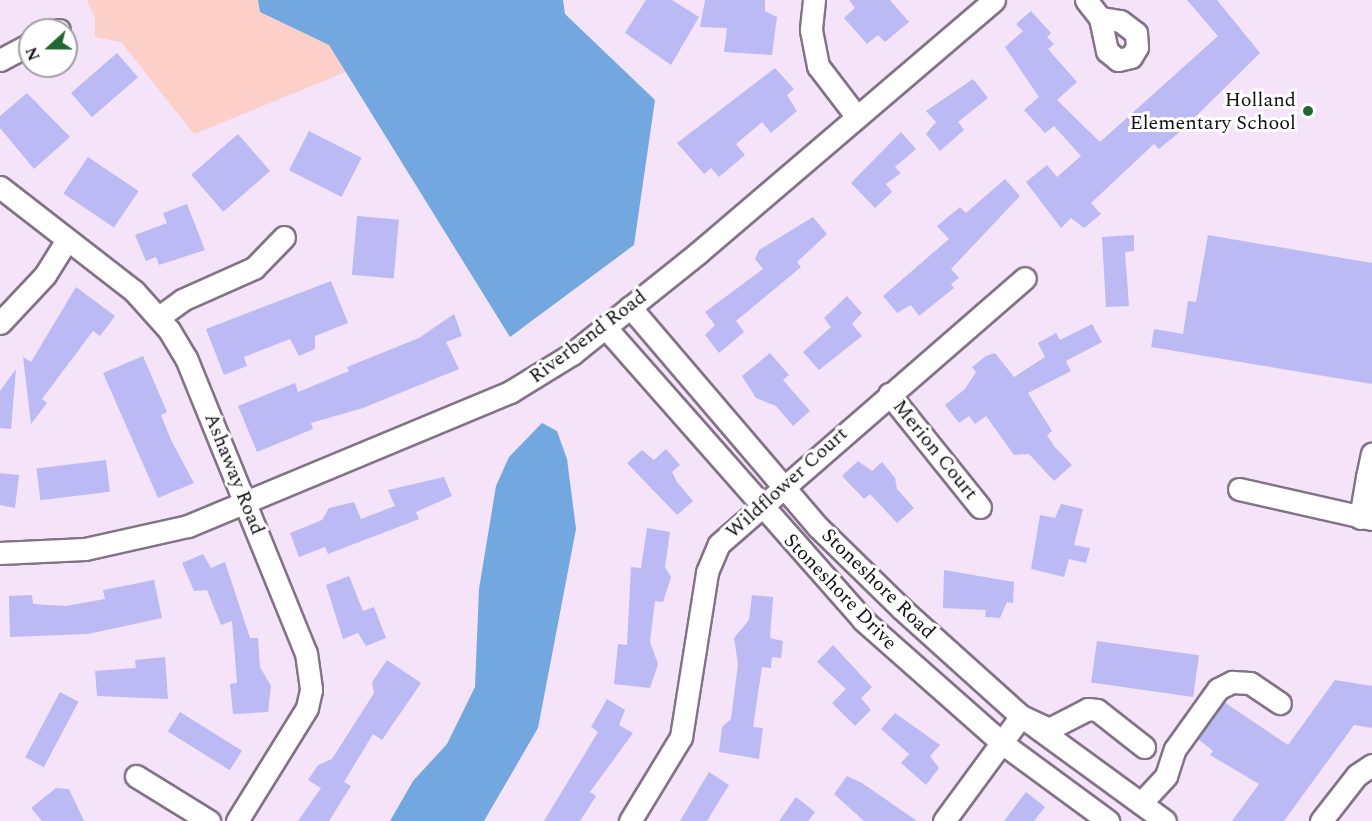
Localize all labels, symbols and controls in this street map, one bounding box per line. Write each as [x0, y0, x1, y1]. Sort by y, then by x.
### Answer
north arrow [18, 18, 78, 78]
text: N [20, 43, 47, 64]
place label: Holland Elementary School [1130, 88, 1296, 135]
marker: Holland Elementary School [1301, 104, 1315, 118]
street label: Riverbend Road [525, 285, 651, 389]
street label: Merion Court [887, 395, 983, 505]
street label: Ashaway Road [199, 410, 269, 538]
street label: Wildflower Court [721, 422, 853, 544]
street label: Stoneshore Road [816, 524, 940, 644]
street label: Stoneshore Drive [778, 529, 902, 655]

